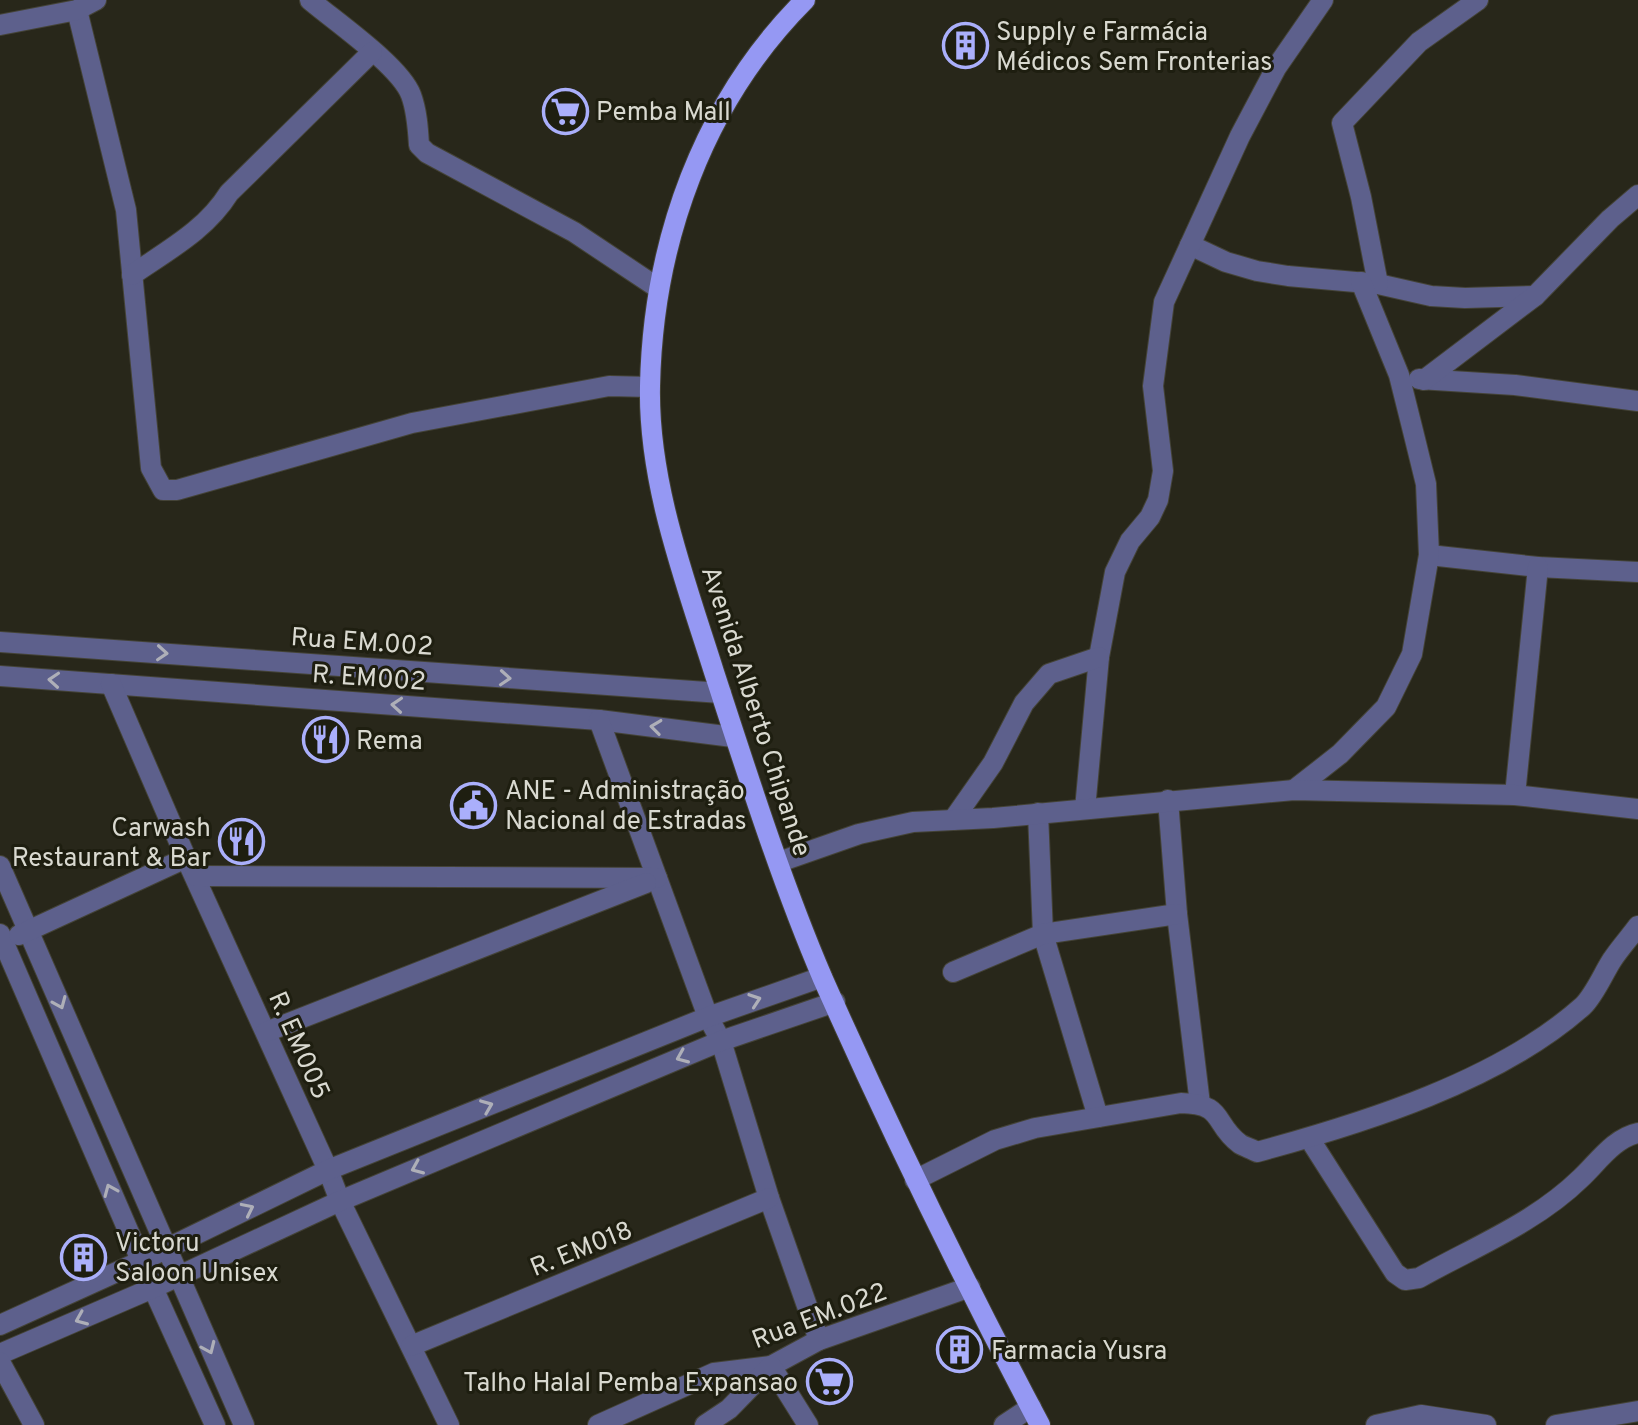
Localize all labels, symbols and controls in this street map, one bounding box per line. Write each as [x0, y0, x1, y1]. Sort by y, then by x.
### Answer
place label: Supply e Farmácia Médicos Sem Fronterias [996, 17, 1272, 80]
building icon: Supply e Farmácia Médicos Sem Fronterias [941, 22, 989, 70]
supermarket icon: Pemba Mall [541, 87, 589, 135]
place label: Pemba Mall [596, 97, 731, 130]
street label: Avenida Alberto Chipande [692, 562, 817, 861]
street label: Rua EM.002 [290, 622, 434, 665]
one-way arrow [156, 644, 169, 661]
street label: R. EM002 [311, 659, 427, 700]
one-way arrow [499, 669, 512, 686]
one-way arrow [47, 672, 60, 689]
one-way arrow [390, 697, 403, 714]
restaurant icon: Rema [301, 716, 349, 764]
one-way arrow [649, 719, 663, 736]
place label: Rema [356, 726, 423, 759]
place label: ANE - Administração Nacional de Estradas [505, 776, 747, 839]
public building icon: ANE - Administração Nacional de Estradas [450, 781, 498, 829]
place label: Carwash Restaurant & Bar [12, 813, 211, 876]
restaurant icon: Carwash Restaurant & Bar [218, 818, 266, 866]
street label: R. EM005 [259, 987, 336, 1105]
one-way arrow [50, 994, 66, 1009]
one-way arrow [747, 994, 761, 1010]
one-way arrow [676, 1048, 690, 1064]
one-way arrow [479, 1099, 493, 1116]
one-way arrow [411, 1159, 425, 1175]
one-way arrow [104, 1183, 120, 1198]
one-way arrow [240, 1203, 255, 1219]
street label: R. EM018 [526, 1215, 638, 1286]
place label: Victoru Saloon Unisex [115, 1228, 279, 1291]
building icon: Victoru Saloon Unisex [60, 1233, 108, 1281]
street label: Rua EM.022 [748, 1276, 892, 1358]
one-way arrow [75, 1310, 89, 1326]
building icon: Farmacia Yusra [936, 1326, 984, 1374]
place label: Farmacia Yusra [991, 1336, 1167, 1369]
one-way arrow [200, 1339, 216, 1354]
supermarket icon: Talho Halal Pemba Expansao [805, 1358, 853, 1406]
place label: Talho Halal Pemba Expansao [463, 1368, 798, 1401]

